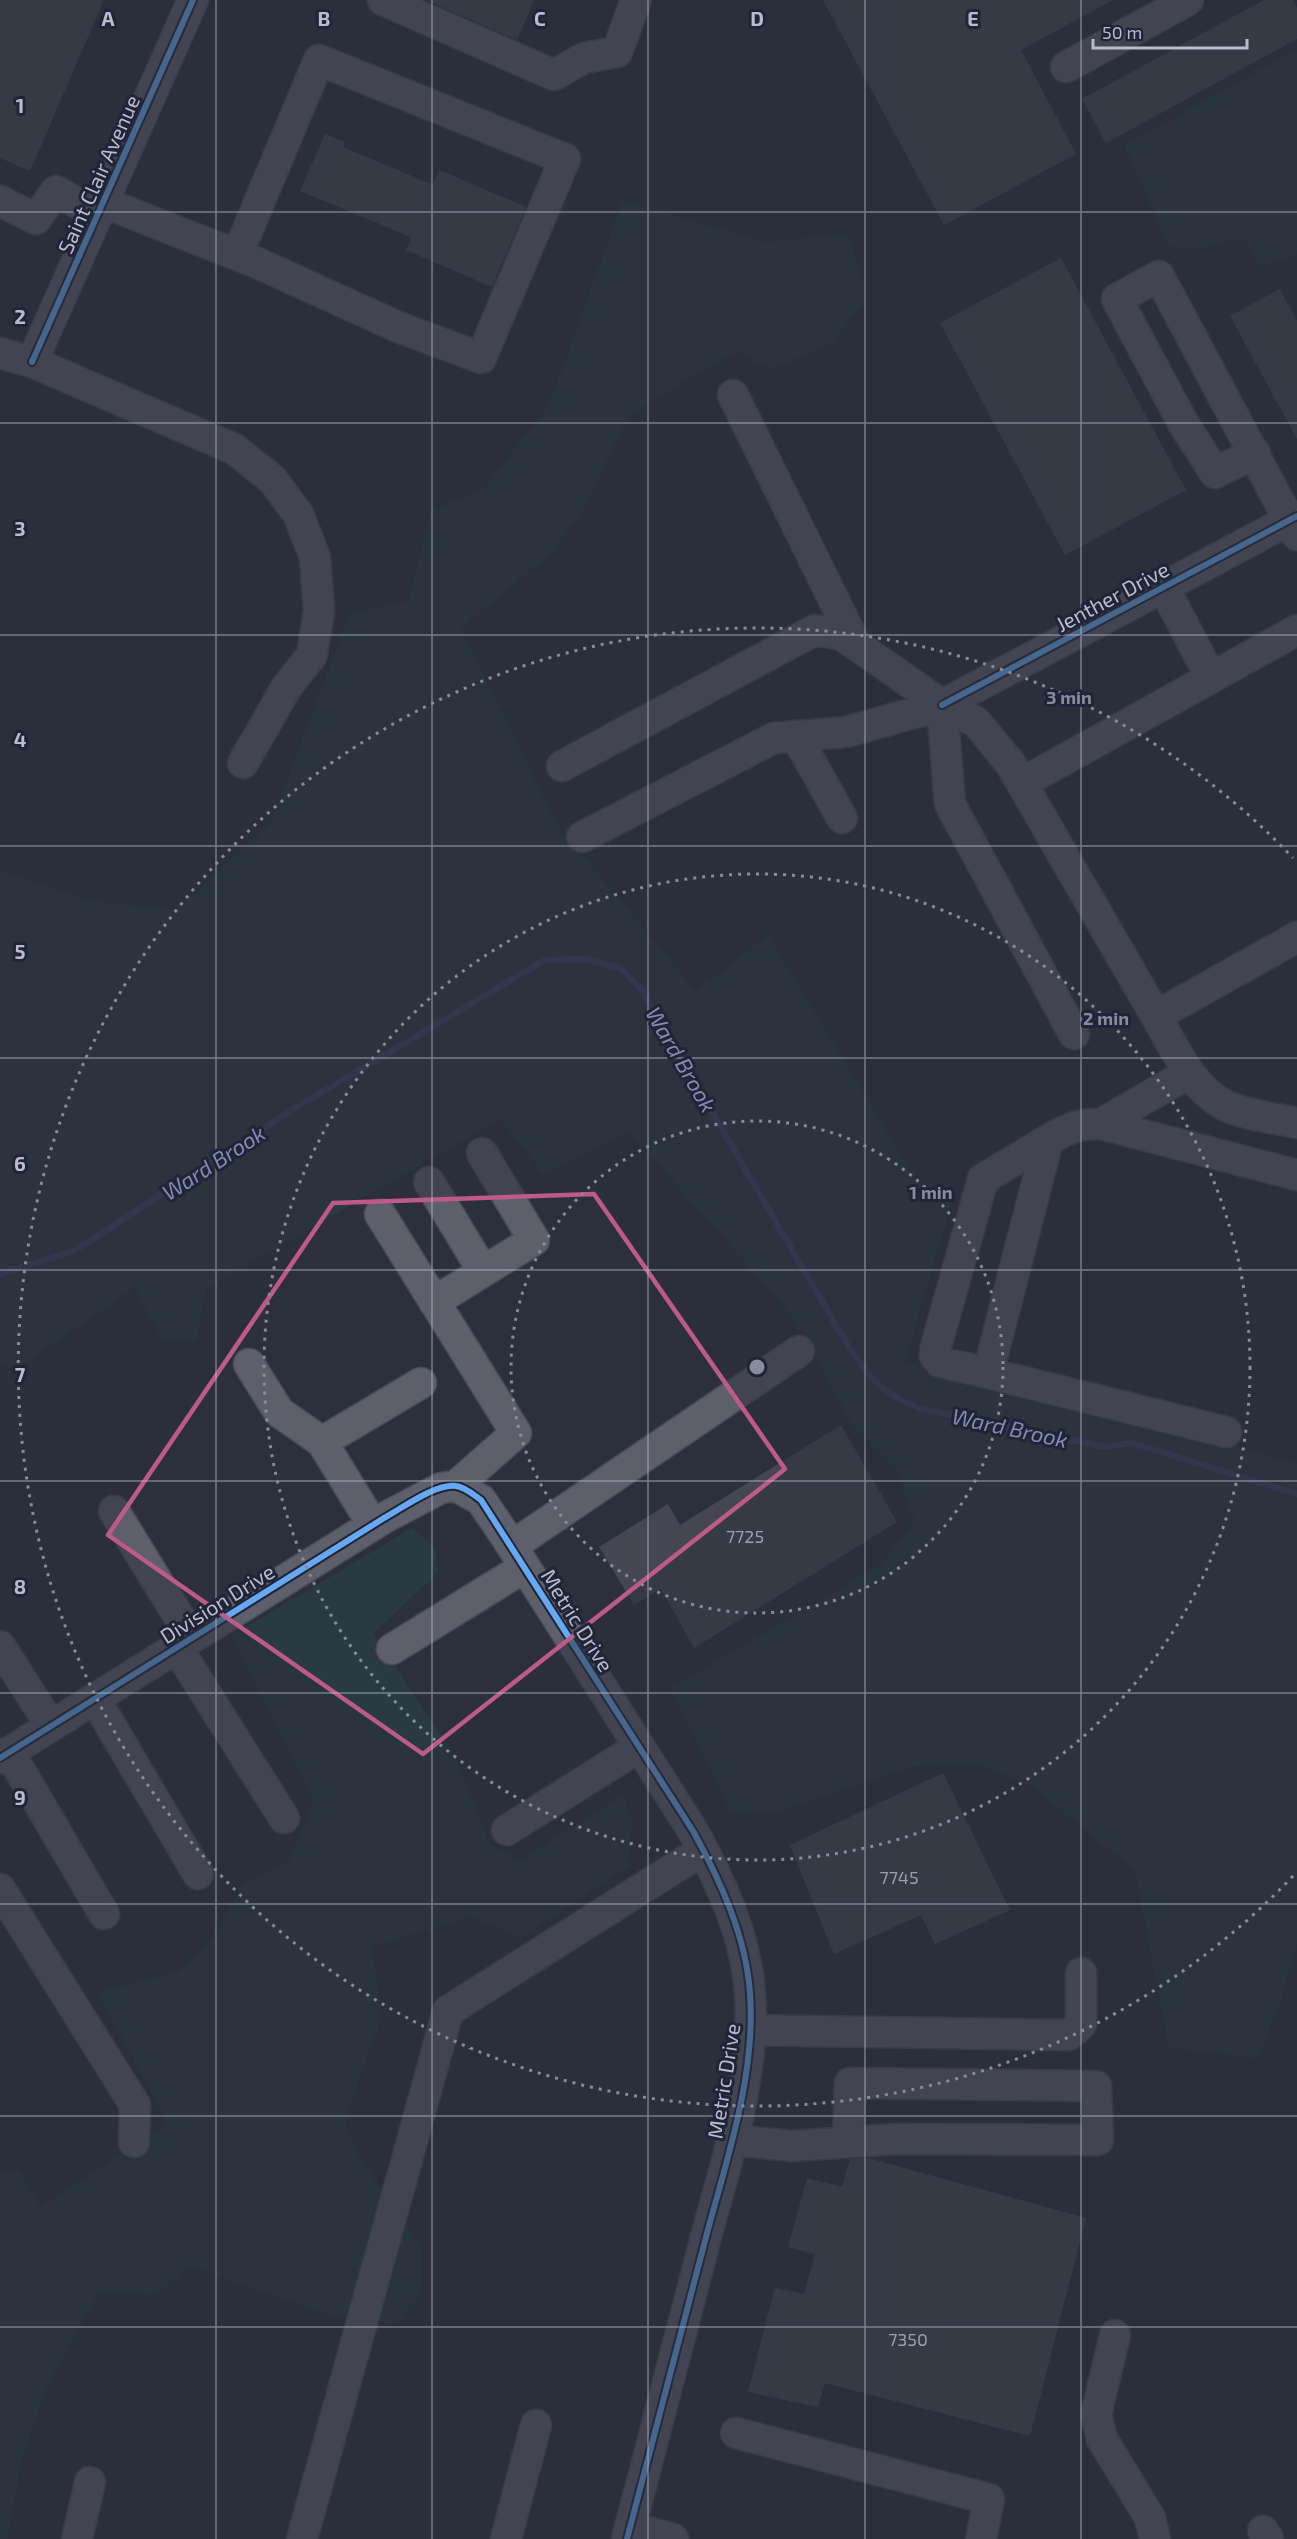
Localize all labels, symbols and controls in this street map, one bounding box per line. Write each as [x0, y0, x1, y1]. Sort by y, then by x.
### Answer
text: A [101, 6, 115, 30]
text: B [318, 6, 330, 30]
text: C [534, 6, 546, 30]
text: D [750, 6, 764, 30]
text: E [967, 6, 979, 30]
scale bar [1093, 12, 1248, 50]
text: 50 m [1102, 21, 1142, 43]
street label: Saint Clair Avenue [52, 91, 144, 257]
text: 1 [16, 93, 24, 117]
text: 2 [14, 304, 26, 328]
text: 3 [14, 516, 26, 540]
street label: Jenther Drive [1051, 556, 1173, 636]
text: 3 min [1046, 686, 1092, 708]
text: 4 [14, 727, 27, 751]
text: 5 [14, 939, 26, 963]
water label: Ward Brook [641, 1002, 723, 1116]
text: 2 min [1083, 1007, 1129, 1029]
water label: Ward Brook [157, 1119, 269, 1205]
text: 6 [14, 1151, 26, 1175]
text: 1 min [909, 1181, 953, 1203]
centre of rings [747, 1357, 767, 1377]
text: 7 [15, 1362, 26, 1386]
water label: Ward Brook [950, 1402, 1070, 1452]
house number: 7725 [726, 1525, 764, 1547]
street label: Division Drive [155, 1558, 279, 1648]
street label: Metric Drive [537, 1564, 619, 1676]
text: 8 [14, 1574, 26, 1598]
text: 9 [14, 1785, 26, 1809]
house number: 7745 [879, 1866, 919, 1888]
street label: Metric Drive [702, 2022, 744, 2140]
house number: 7350 [888, 2328, 928, 2350]

